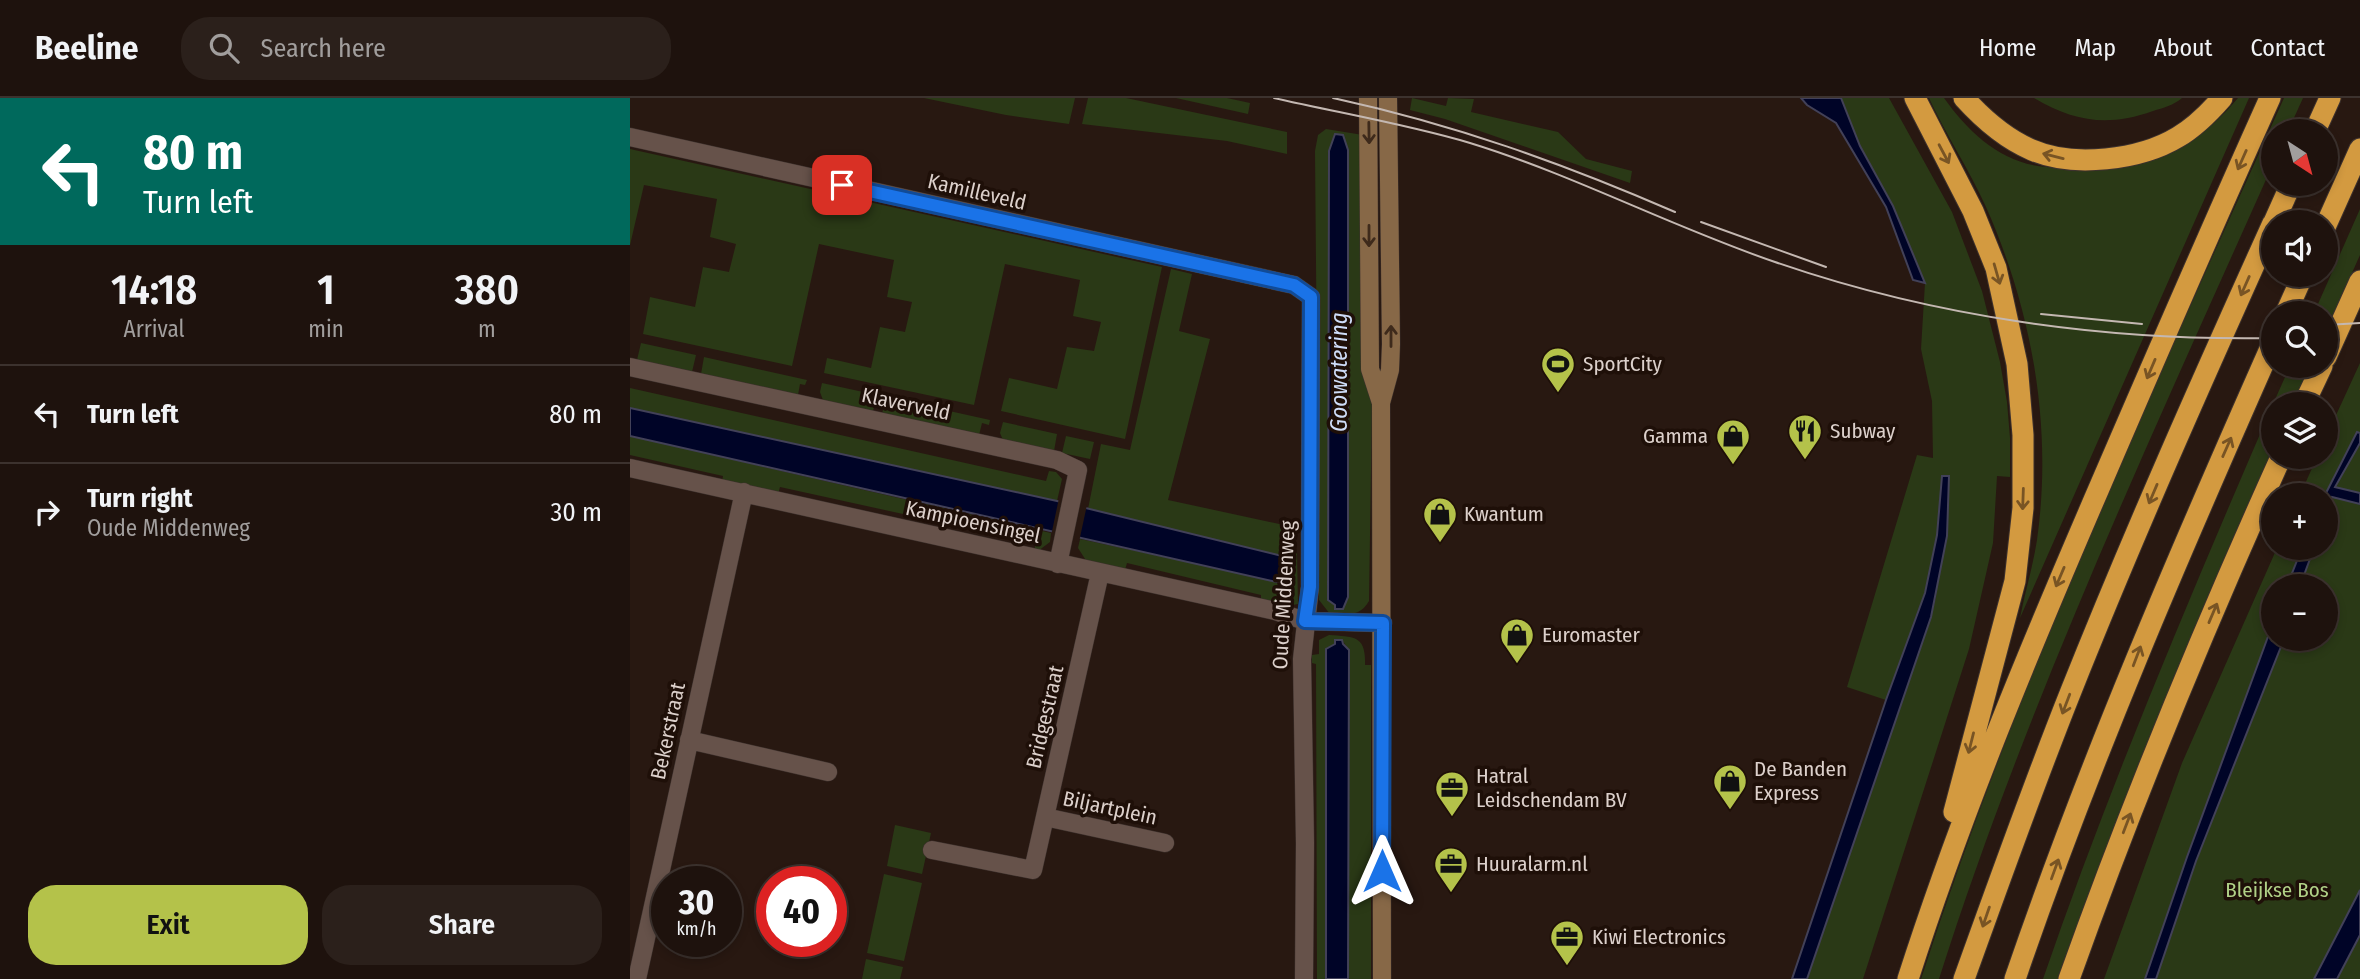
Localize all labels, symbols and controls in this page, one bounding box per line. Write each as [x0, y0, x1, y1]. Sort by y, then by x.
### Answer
search box [181, 17, 671, 80]
text: Beeline [35, 28, 139, 68]
icon: search [205, 29, 243, 67]
text: Search here [261, 33, 386, 64]
text: Home [1979, 34, 2036, 62]
text: Map [2074, 34, 2116, 62]
text: About [2154, 34, 2212, 62]
text: Contact [2250, 34, 2325, 62]
north arrow [2261, 119, 2338, 196]
map controls [2261, 119, 2338, 651]
one-way arrow [1362, 121, 1376, 144]
text: 80 m [143, 123, 243, 182]
icon: left [28, 126, 119, 217]
one-way arrow [1938, 143, 1952, 164]
one-way arrow [2042, 149, 2065, 162]
one-way arrow [2235, 149, 2248, 170]
pin [812, 155, 872, 215]
icon: arrive [823, 166, 861, 204]
street label: Kamilleveld [925, 168, 1029, 216]
text: Turn left [143, 183, 253, 221]
button: sound [2261, 210, 2338, 287]
one-way arrow [1362, 225, 1376, 248]
one-way arrow [1992, 263, 2005, 285]
text: 14:18 [111, 265, 197, 315]
text: 1 [317, 265, 335, 315]
text: 380 [455, 265, 519, 315]
one-way arrow [2238, 274, 2251, 296]
button: search [2261, 301, 2338, 378]
water label: Goowatering [1325, 312, 1353, 432]
text: Arrival [124, 315, 185, 343]
text: min [308, 315, 344, 343]
text: m [478, 315, 496, 343]
one-way arrow [1384, 325, 1398, 348]
sports icon: SportCity [1539, 345, 1577, 394]
place label: SportCity [1583, 351, 1663, 377]
one-way arrow [2143, 357, 2156, 379]
street label: Klaverveld [859, 382, 953, 426]
button: layers [2261, 392, 2338, 469]
icon: left [28, 395, 66, 433]
text: Turn left [87, 399, 179, 430]
text: 80 m [549, 399, 602, 430]
restaurant icon: Subway [1786, 412, 1824, 461]
shop icon: Gamma [1714, 417, 1752, 466]
place label: Subway [1830, 418, 1896, 444]
place label: Gamma [1643, 423, 1708, 449]
one-way arrow [2221, 437, 2234, 458]
one-way arrow [2146, 482, 2159, 504]
text: Turn right [87, 483, 193, 514]
button: + [2261, 483, 2338, 560]
one-way arrow [2016, 487, 2030, 510]
icon: right [28, 493, 66, 531]
street label: Kampioensingel [903, 495, 1043, 549]
shop icon: Kwantum [1421, 495, 1459, 544]
text: 30 m [551, 497, 602, 528]
place label: Kwantum [1464, 501, 1544, 527]
text: Oude Middenweg [87, 514, 250, 542]
street label: Oude Middenweg [1267, 520, 1301, 670]
one-way arrow [2053, 566, 2066, 588]
button: − [2261, 574, 2338, 651]
one-way arrow [2208, 602, 2221, 624]
shop icon: Euromaster [1498, 616, 1536, 665]
place label: Euromaster [1542, 622, 1640, 648]
one-way arrow [2131, 646, 2144, 668]
street label: Bridgestraat [1021, 663, 1070, 771]
street label: Bekerstraat [645, 680, 691, 782]
one-way arrow [2059, 692, 2071, 714]
one-way arrow [1964, 731, 1977, 754]
place label: De Banden Express [1754, 756, 1847, 806]
shop icon: De Banden Express [1711, 762, 1749, 811]
place label: Hatral Leidschendam BV [1476, 763, 1627, 813]
office icon: Hatral Leidschendam BV [1433, 769, 1471, 818]
street label: Biljartplein [1061, 785, 1159, 831]
one-way arrow [2122, 813, 2134, 834]
position arrow [1345, 834, 1419, 908]
office icon: Huuralarm.nl [1432, 845, 1470, 894]
place label: Huuralarm.nl [1476, 851, 1588, 877]
one-way arrow [2050, 858, 2063, 880]
speed limit sign: 40 [756, 866, 847, 957]
park label: Bleijkse Bos [2225, 877, 2329, 903]
text: 30 [679, 881, 714, 923]
button: Exit [28, 885, 308, 965]
button: Share [322, 885, 602, 965]
one-way arrow [1979, 905, 1991, 927]
text: km/h [676, 918, 717, 940]
office icon: Kiwi Electronics [1548, 918, 1586, 967]
place label: Kiwi Electronics [1592, 924, 1726, 950]

